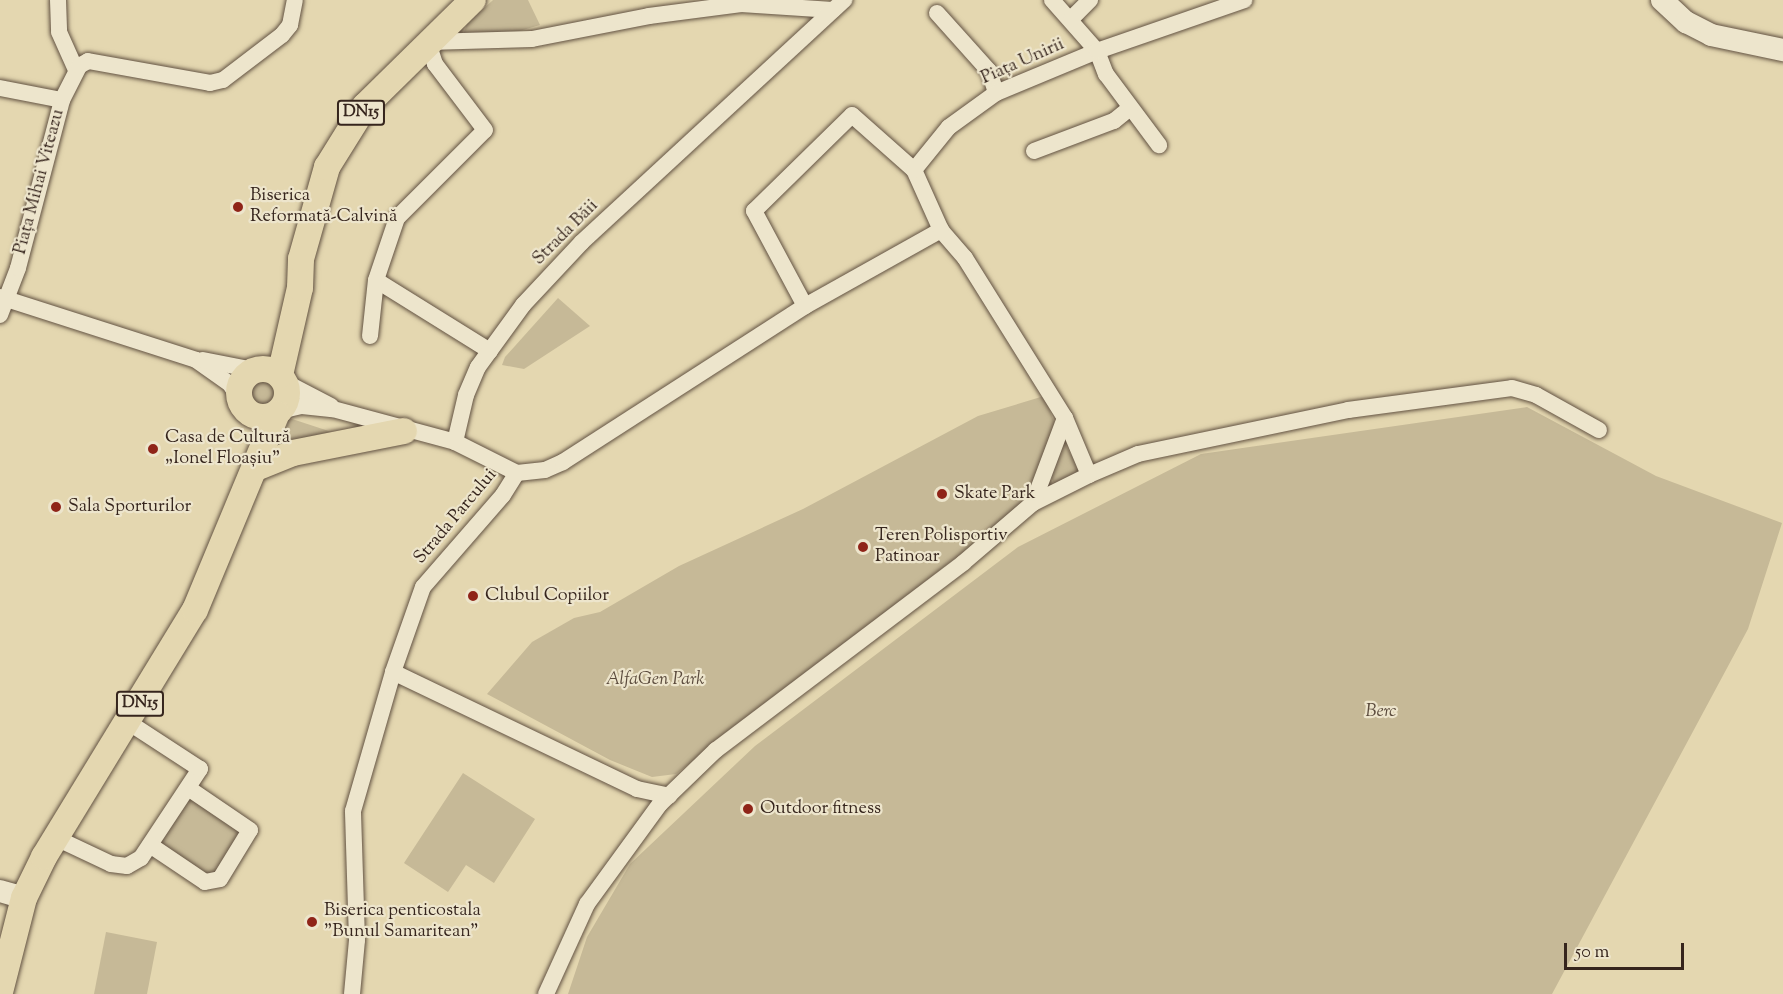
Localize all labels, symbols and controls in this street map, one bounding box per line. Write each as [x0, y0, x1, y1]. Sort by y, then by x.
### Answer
street label: Piața Unirii [978, 34, 1068, 90]
road number: DN15 [336, 100, 386, 126]
street label: Piața Mihai Viteazu [10, 107, 70, 257]
place label: Biserica Reformată-Calvină [250, 186, 397, 228]
street label: Strada Băii [529, 196, 603, 270]
marker: Biserica Reformată-Calvină [231, 200, 245, 214]
place label: Casa de Cultură „Ionel Floașiu” [165, 428, 290, 470]
marker: Casa de Cultură „Ionel Floașiu” [146, 442, 160, 456]
street label: Strada Parcului [410, 465, 502, 569]
place label: Skate Park [954, 483, 1036, 505]
marker: Skate Park [935, 487, 949, 501]
place label: Sala Sporturilor [68, 496, 191, 518]
marker: Sala Sporturilor [49, 500, 63, 514]
place label: Teren Polisportiv Patinoar [875, 526, 1008, 568]
marker: Teren Polisportiv Patinoar [856, 540, 870, 554]
place label: Clubul Copiilor [485, 585, 609, 607]
marker: Clubul Copiilor [466, 589, 480, 603]
park label: AlfaGen Park [606, 669, 704, 691]
road number: DN15 [114, 691, 166, 717]
park label: Berc [1365, 701, 1397, 723]
place label: Outdoor fitness [760, 798, 881, 820]
marker: Outdoor fitness [741, 802, 755, 816]
place label: Biserica penticostala "Bunul Samaritean" [324, 901, 481, 944]
marker: Biserica penticostala "Bunul Samaritean" [305, 915, 319, 929]
scale bar [1567, 931, 1687, 969]
text: 50 m [1575, 940, 1609, 966]

